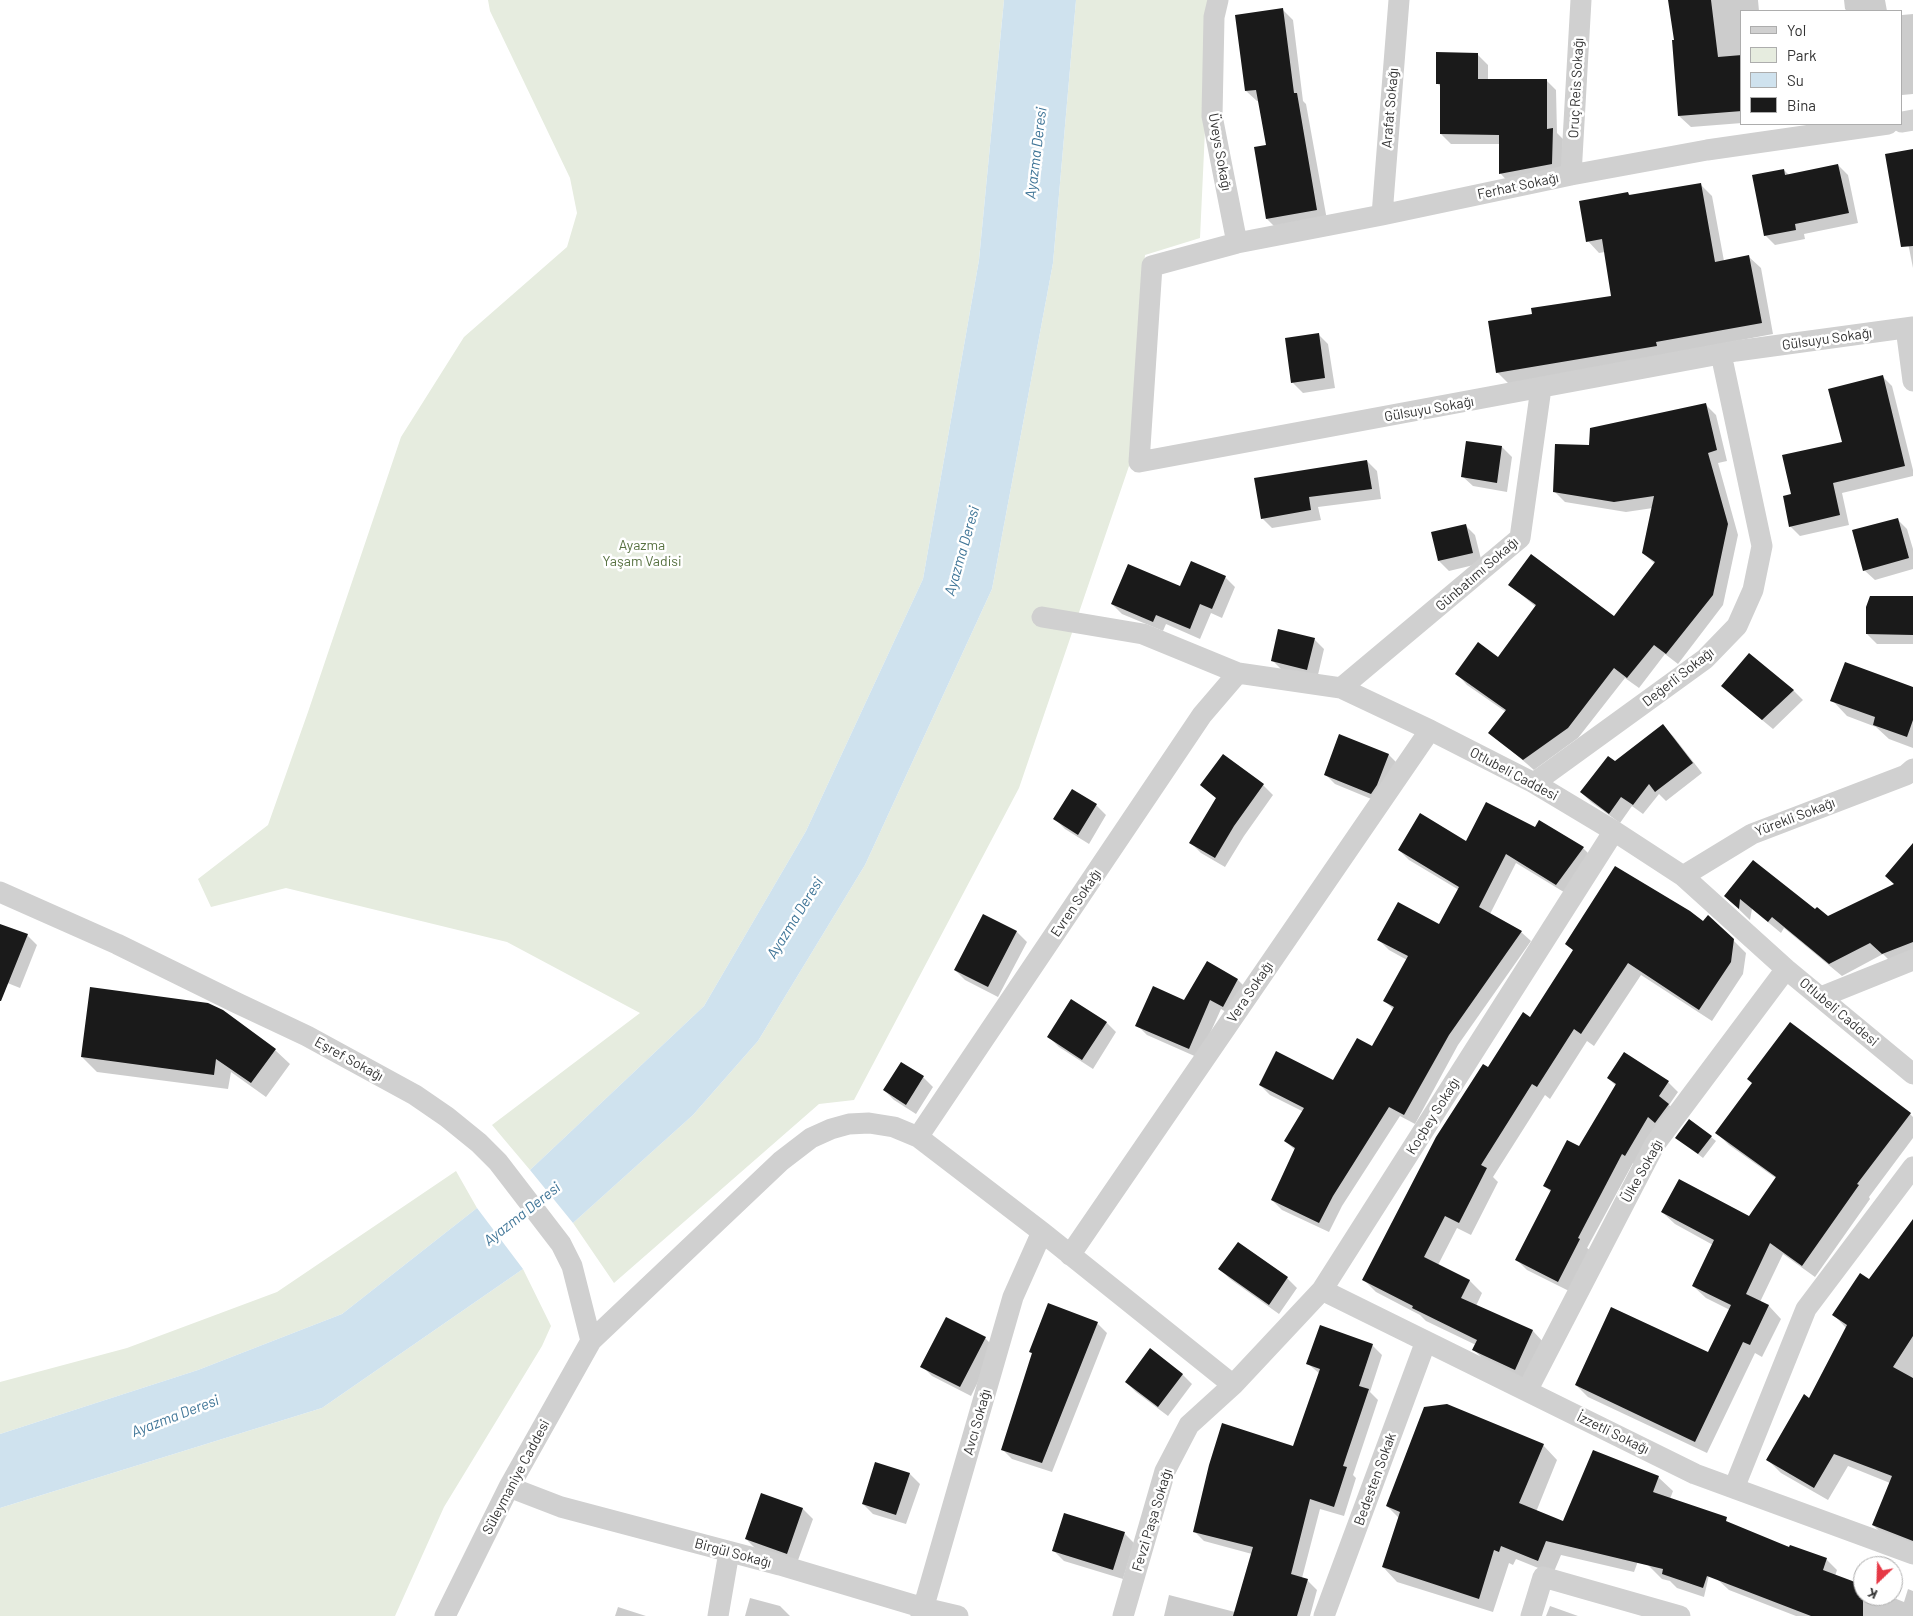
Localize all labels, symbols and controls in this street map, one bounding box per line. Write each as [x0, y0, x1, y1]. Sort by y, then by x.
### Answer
legend [1740, 10, 1903, 125]
text: Yol [1787, 21, 1806, 39]
street label: Oruç Reis Sokağı [1565, 37, 1587, 139]
text: Park [1787, 46, 1816, 64]
street label: Arafat Sokağı [1378, 67, 1402, 149]
text: Su [1787, 71, 1804, 89]
text: Bina [1787, 96, 1816, 114]
water label: Ayazma Deresi [1021, 106, 1051, 200]
street label: Üveys Sokağı [1205, 112, 1235, 192]
street label: Ferhat Sokağı [1476, 169, 1560, 203]
street label: Gülsuyu Sokağı [1781, 324, 1873, 354]
street label: Gülsuyu Sokağı [1383, 393, 1475, 425]
water label: Ayazma Deresi [941, 504, 983, 598]
street label: Günbatımı Sokağı [1432, 534, 1522, 614]
park label: Ayazma Yaşam Vadisi [602, 537, 682, 570]
street label: Değerli Sokağı [1639, 644, 1717, 710]
street label: Otlubeli Caddesi [1467, 744, 1561, 804]
street label: Yürekli Sokağı [1753, 794, 1837, 840]
street label: Evren Sokağı [1047, 866, 1105, 940]
water label: Ayazma Deresi [763, 874, 827, 962]
street label: Vera Sokağı [1223, 958, 1277, 1026]
street label: Otlubeli Caddesi [1796, 974, 1882, 1050]
street label: Eşref Sokağı [312, 1033, 386, 1085]
street label: Koçbey Sokağı [1403, 1074, 1463, 1158]
street label: Ülke Sokağı [1618, 1136, 1666, 1206]
water label: Ayazma Deresi [480, 1178, 564, 1250]
street label: Avcı Sokağı [960, 1387, 994, 1457]
water label: Ayazma Deresi [129, 1391, 221, 1441]
street label: İzzetli Sokağı [1574, 1408, 1652, 1458]
street label: Süleymaniye Caddesi [479, 1417, 553, 1537]
street label: Bedesten Sokak [1350, 1430, 1400, 1528]
street label: Fevzi Paşa Sokağı [1128, 1467, 1176, 1573]
street label: Birgül Sokağı [693, 1535, 773, 1571]
north arrow [1853, 1556, 1903, 1606]
text: K [1865, 1585, 1880, 1604]

